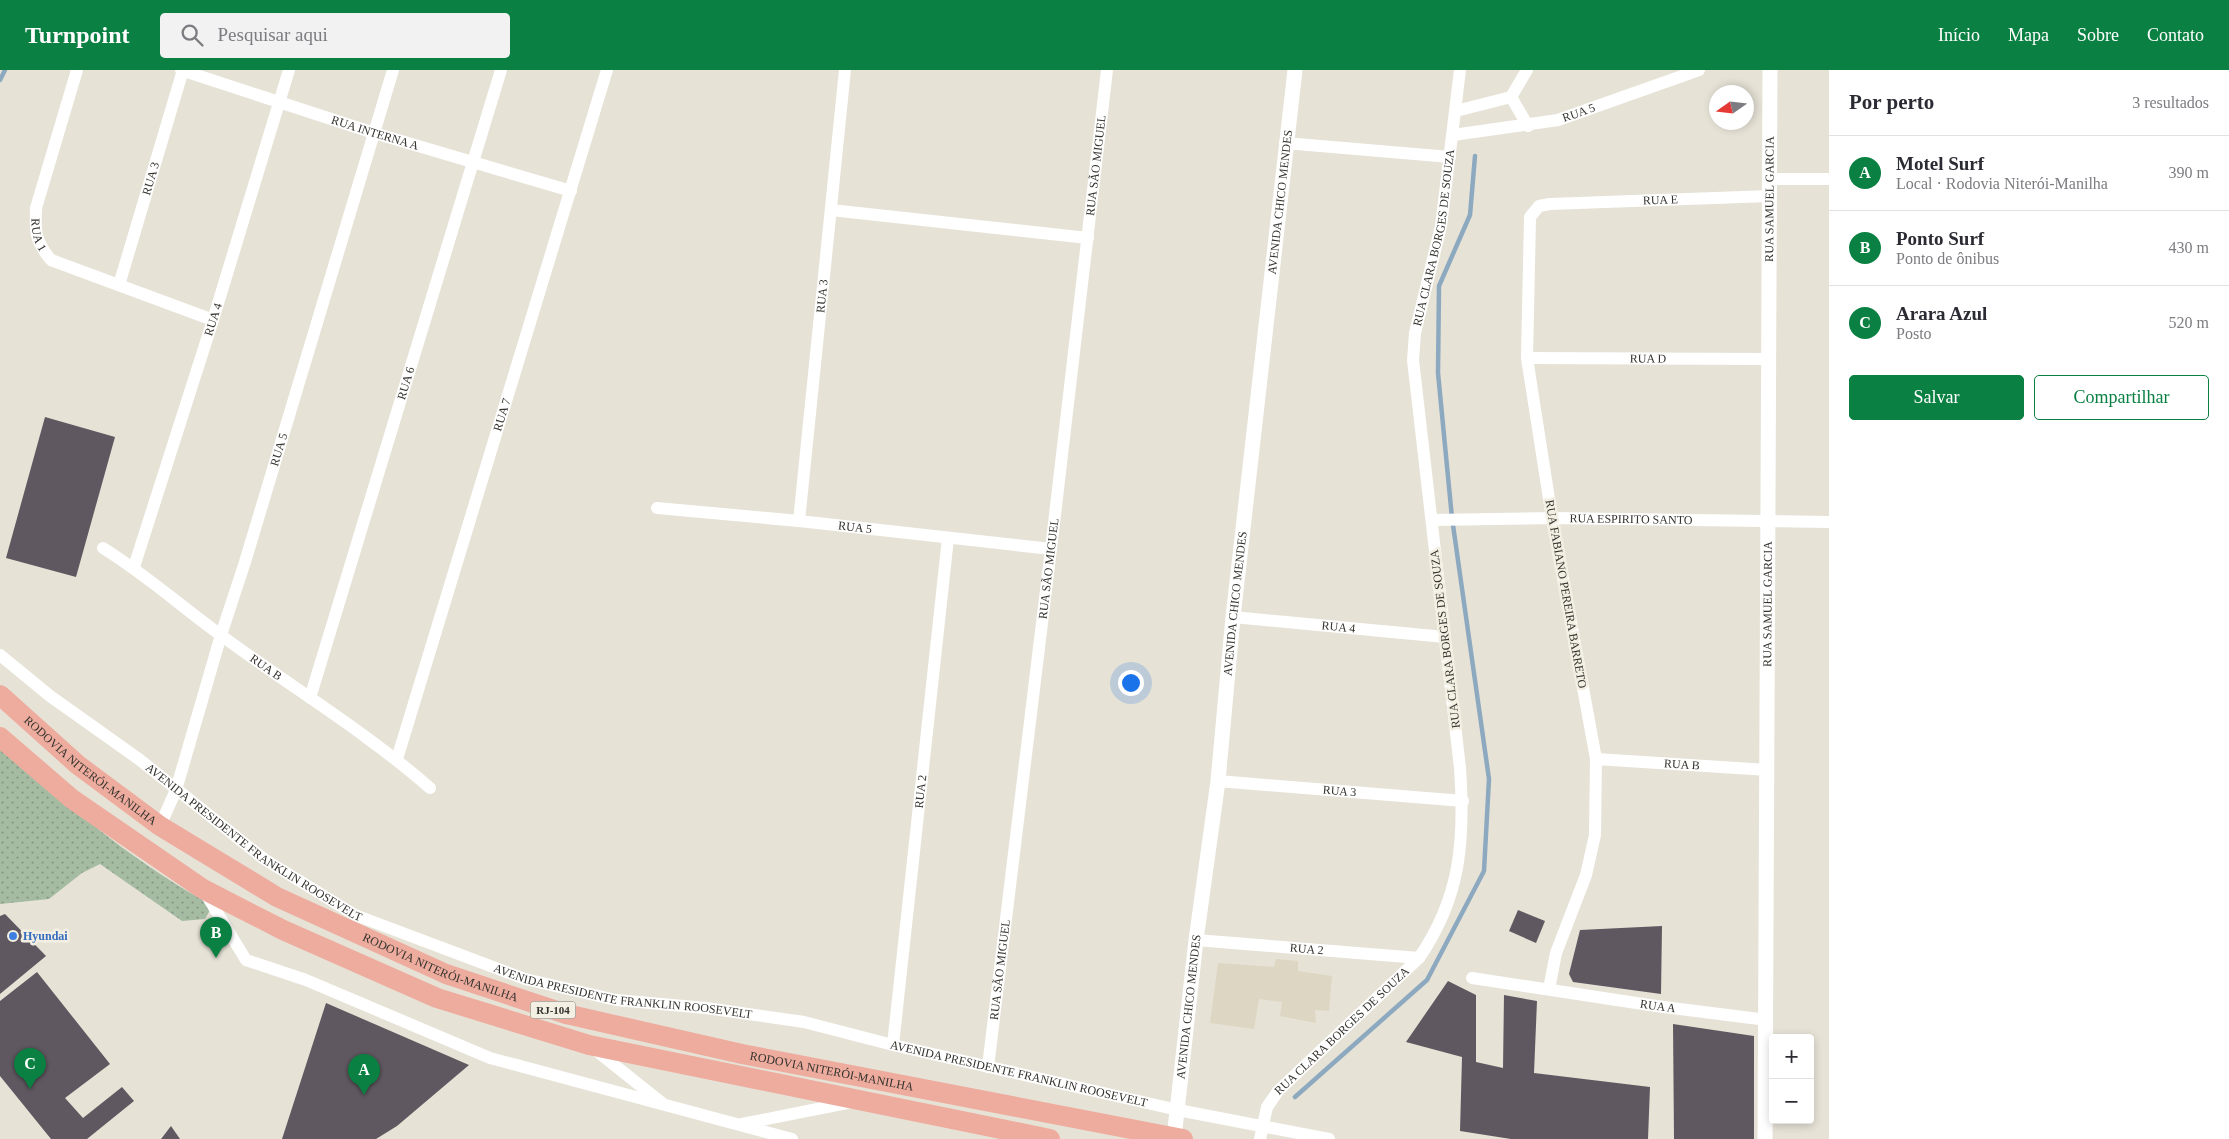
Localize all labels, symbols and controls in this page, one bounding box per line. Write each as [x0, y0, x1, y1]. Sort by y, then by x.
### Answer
search box [160, 13, 510, 58]
icon: search [178, 21, 206, 49]
text: Turnpoint [25, 22, 130, 48]
text: Pesquisar aqui [218, 24, 328, 45]
text: Início [1938, 25, 1980, 45]
text: Mapa [2008, 25, 2049, 45]
text: Sobre [2077, 25, 2119, 45]
text: Contato [2147, 25, 2204, 45]
north arrow [1709, 85, 1754, 130]
text: Por perto [1849, 90, 1934, 114]
text: 3 resultados [2132, 94, 2209, 111]
street label: RUA 5 [1560, 100, 1597, 125]
street label: RUA INTERNA A [330, 113, 421, 153]
street label: RUA SÃO MIGUEL [1083, 114, 1109, 217]
street label: AVENIDA CHICO MENDES [1265, 129, 1295, 275]
street label: RUA SAMUEL GARCIA [1762, 136, 1777, 262]
street label: RUA CLARA BORGES DE SOUZA [1410, 148, 1457, 327]
text: Motel Surf [1896, 153, 1984, 174]
street label: RUA 3 [139, 160, 162, 197]
text: A [1859, 164, 1871, 181]
text: 390 m [2169, 164, 2209, 181]
text: Local · Rodovia Niterói-Manilha [1896, 175, 2108, 192]
street label: RUA E [1643, 192, 1678, 208]
street label: RUA 1 [29, 218, 50, 254]
text: Ponto Surf [1896, 228, 1984, 249]
text: B [1860, 239, 1870, 256]
text: 430 m [2169, 239, 2209, 256]
text: Ponto de ônibus [1896, 250, 1999, 267]
street label: RUA 3 [813, 279, 831, 314]
street label: RUA 4 [201, 301, 225, 338]
text: Arara Azul [1896, 303, 1987, 324]
text: C [1859, 314, 1871, 331]
text: 520 m [2169, 314, 2209, 331]
text: Posto [1896, 325, 1932, 342]
street label: RUA D [1630, 351, 1667, 366]
street label: RUA 6 [394, 365, 417, 401]
button: Salvar [1849, 375, 2024, 420]
button: Compartilhar [2034, 375, 2209, 420]
street label: RUA 7 [490, 396, 514, 433]
street label: RUA 5 [267, 431, 290, 468]
street label: RUA FABIANO PEREIRA BARRETO [1543, 499, 1590, 690]
street label: RUA ESPIRITO SANTO [1569, 511, 1693, 527]
street label: RUA SÃO MIGUEL [1036, 517, 1062, 620]
street label: RUA 5 [838, 518, 873, 536]
street label: AVENIDA CHICO MENDES [1221, 531, 1250, 676]
street label: RUA SAMUEL GARCIA [1760, 541, 1775, 667]
street label: RUA CLARA BORGES DE SOUZA [1427, 548, 1463, 729]
street label: RUA 4 [1321, 618, 1356, 636]
street label: RUA B [247, 651, 285, 683]
your location [1118, 670, 1144, 696]
street label: RODOVIA NITERÓI-MANILHA [21, 713, 160, 828]
street label: RUA B [1664, 756, 1700, 773]
street label: AVENIDA PRESIDENTE FRANKLIN ROOSEVELT [143, 760, 365, 924]
street label: RUA 2 [912, 774, 929, 809]
street label: RUA 3 [1322, 783, 1357, 799]
pin: B [200, 917, 232, 958]
street label: RUA SÃO MIGUEL [987, 919, 1013, 1021]
place label: Hyundai [23, 929, 68, 943]
marker: Hyundai [7, 930, 19, 942]
street label: RODOVIA NITERÓI-MANILHA [360, 930, 520, 1005]
street label: AVENIDA CHICO MENDES [1174, 934, 1204, 1080]
street label: RUA 2 [1289, 941, 1324, 957]
street label: AVENIDA PRESIDENTE FRANKLIN ROOSEVELT [492, 961, 754, 1022]
street label: RUA CLARA BORGES DE SOUZA [1272, 964, 1412, 1098]
street label: RUA A [1639, 997, 1677, 1015]
road number: RJ-104 [530, 1002, 576, 1018]
map controls [1769, 1034, 1814, 1124]
button: + [1769, 1034, 1814, 1079]
street label: AVENIDA PRESIDENTE FRANKLIN ROOSEVELT [889, 1038, 1149, 1110]
pin: C [14, 1048, 46, 1089]
street label: RODOVIA NITERÓI-MANILHA [749, 1049, 915, 1094]
pin: A [348, 1054, 380, 1095]
button: − [1769, 1079, 1814, 1124]

